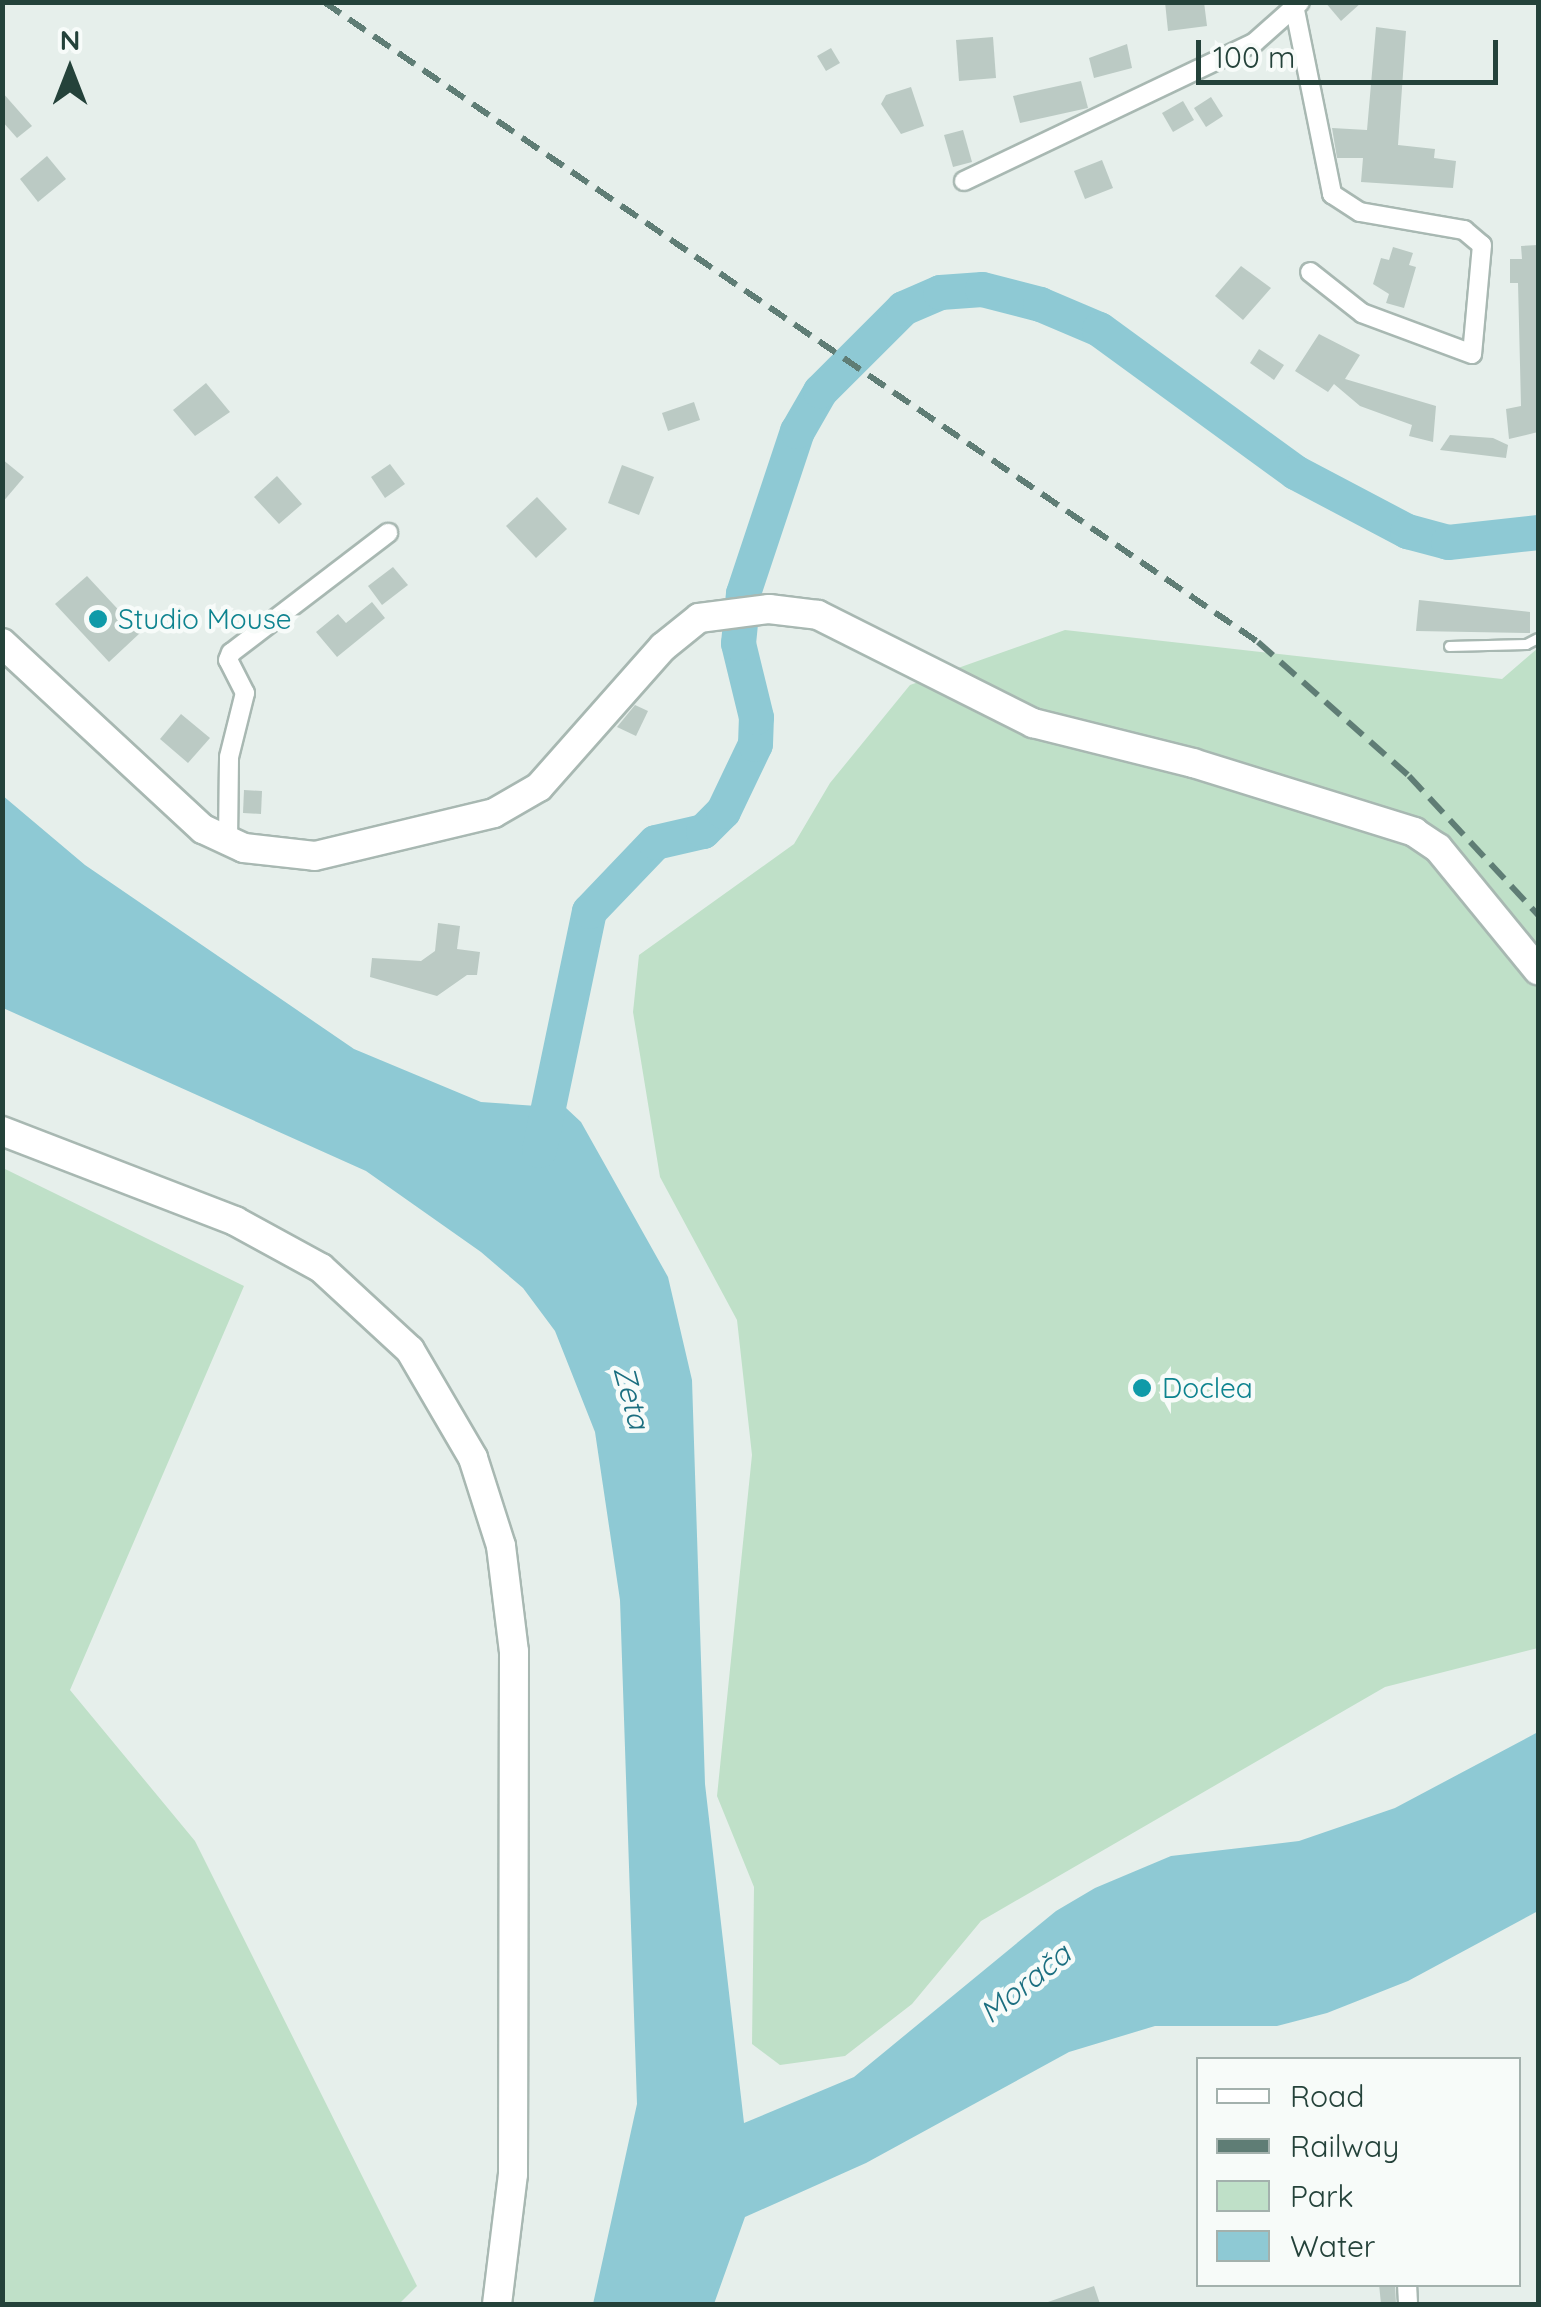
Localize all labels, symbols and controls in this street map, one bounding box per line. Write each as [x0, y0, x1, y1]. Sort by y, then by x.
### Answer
north arrow [20, 20, 120, 120]
scale bar [1201, 20, 1504, 82]
text: N [60, 22, 80, 57]
text: 100 m [1213, 38, 1295, 76]
place label: Studio Mouse [118, 602, 292, 636]
marker: Studio Mouse [87, 608, 109, 630]
water label: Zeta [606, 1361, 658, 1433]
place label: Doclea [1162, 1371, 1253, 1405]
marker: Doclea [1131, 1377, 1153, 1399]
water label: Morača [972, 1936, 1078, 2030]
legend [1196, 2057, 1521, 2287]
text: Road [1290, 2077, 1364, 2115]
text: Railway [1290, 2127, 1399, 2165]
text: Park [1290, 2177, 1354, 2215]
text: Water [1290, 2227, 1375, 2265]

